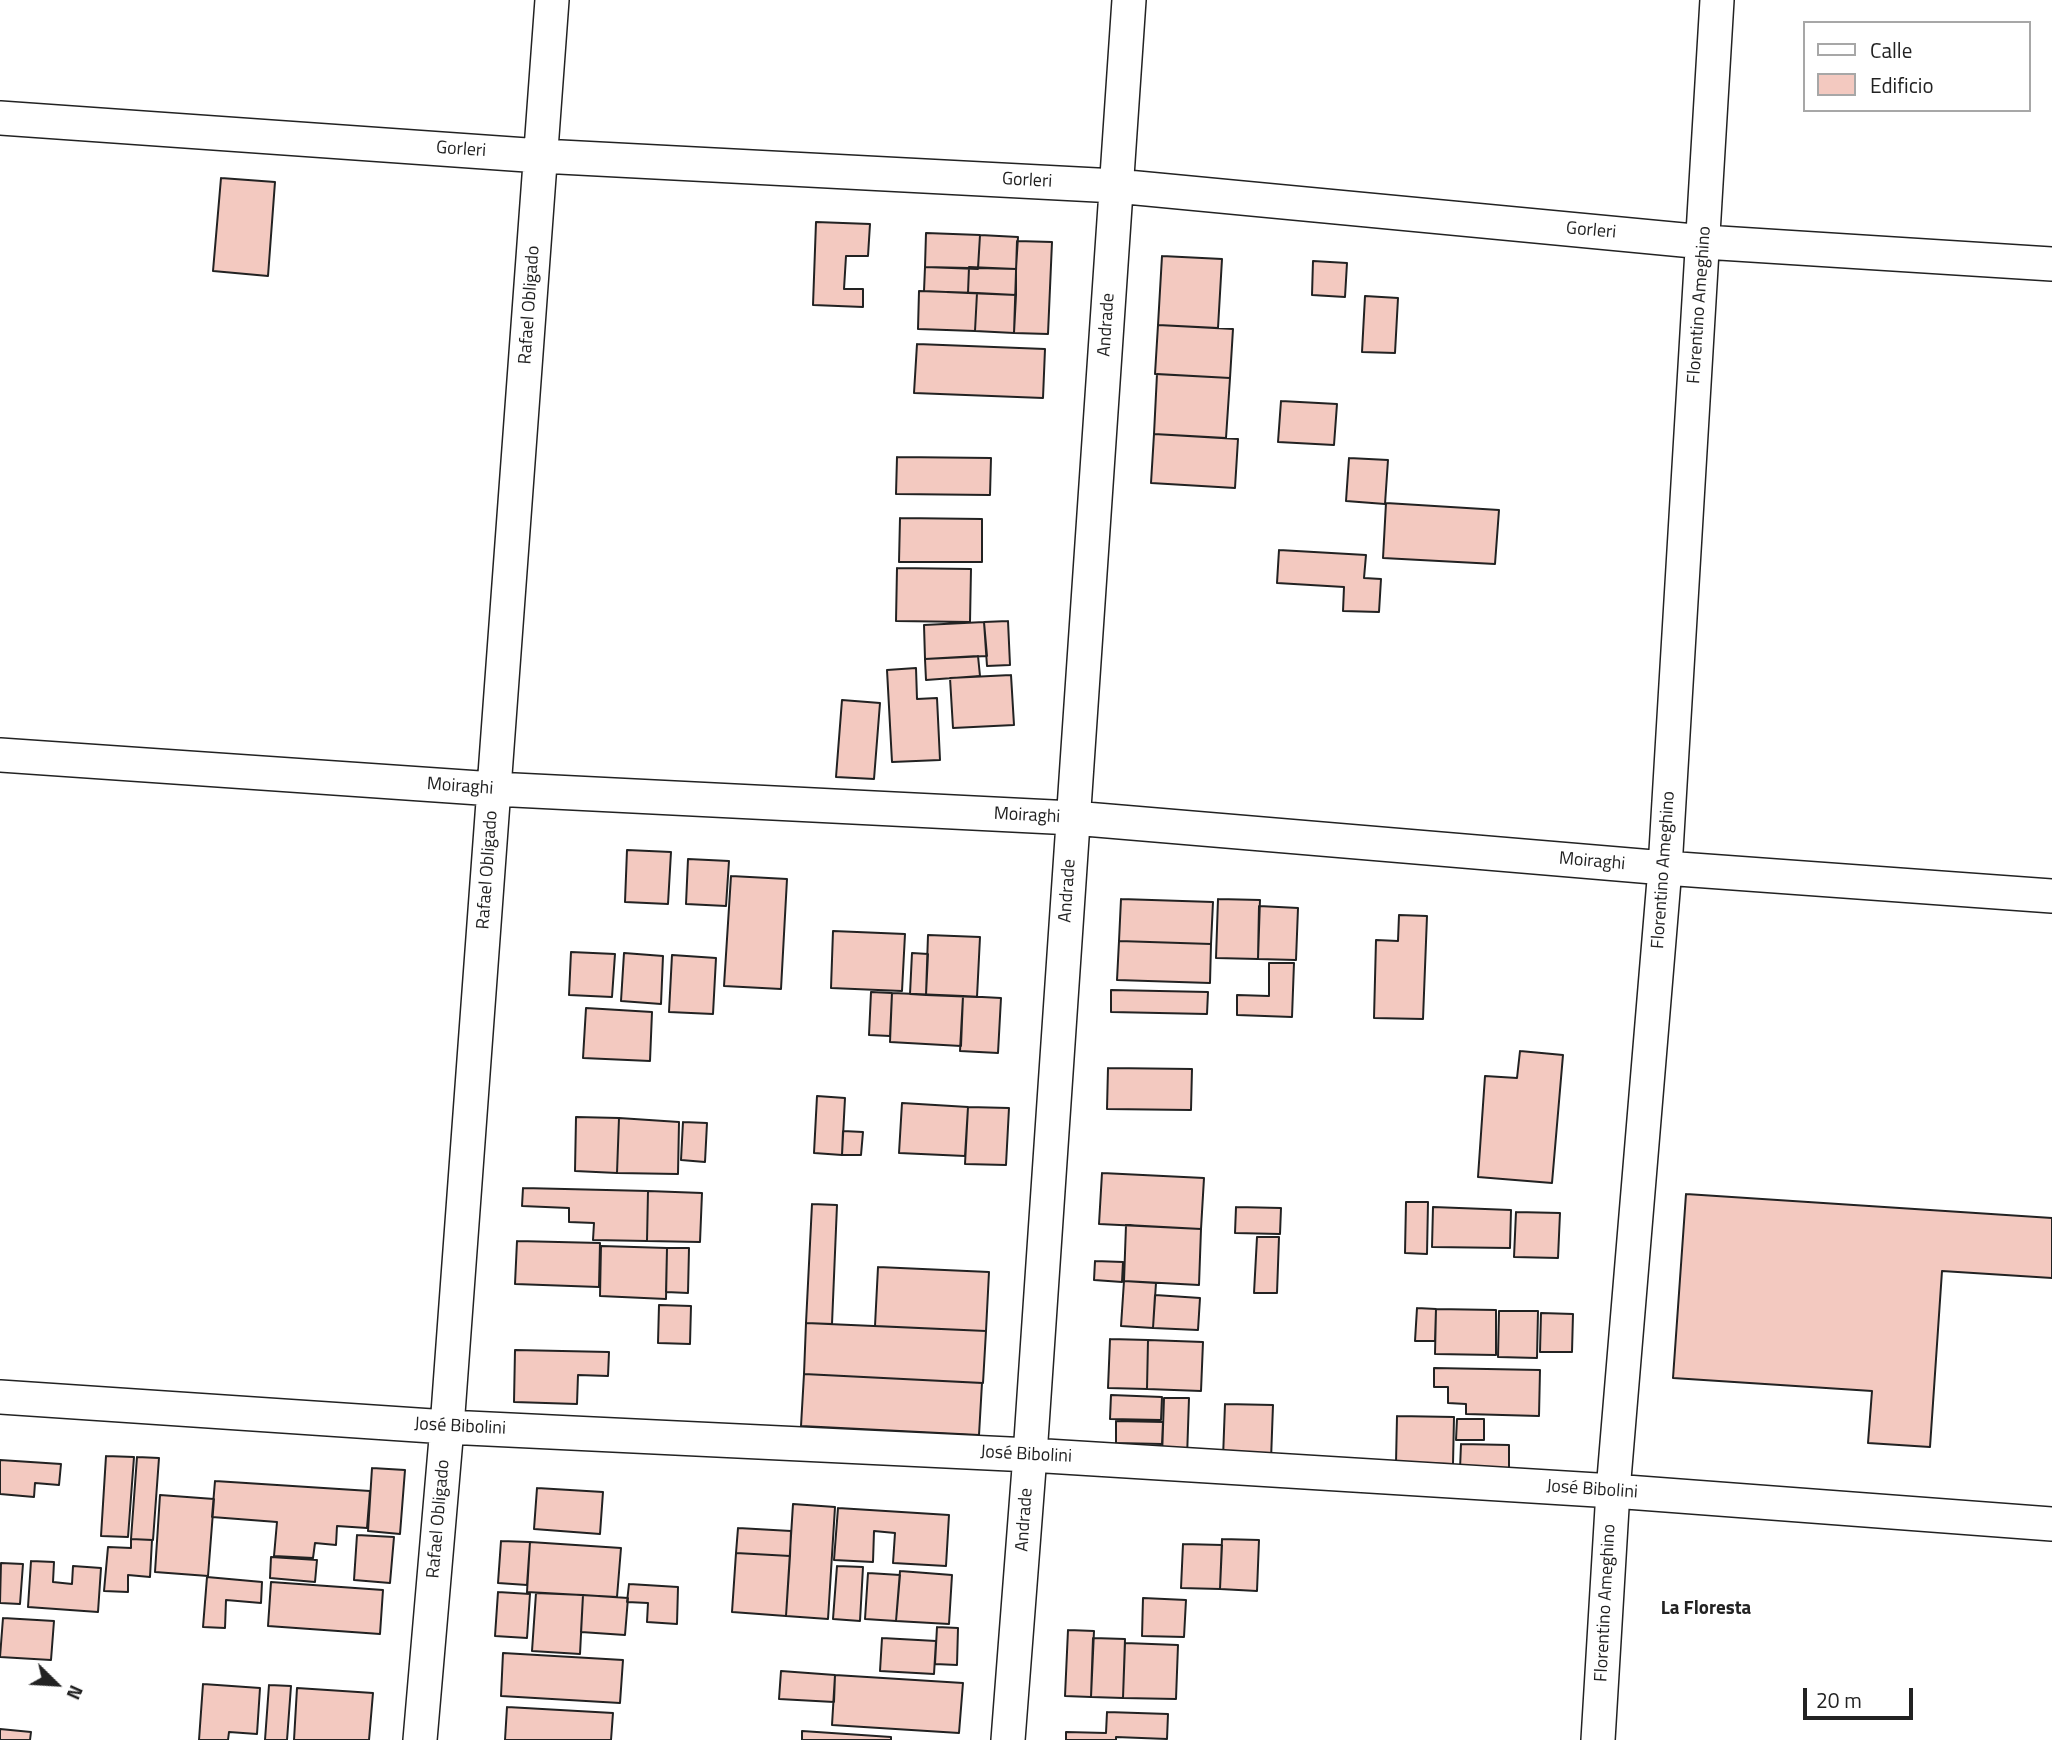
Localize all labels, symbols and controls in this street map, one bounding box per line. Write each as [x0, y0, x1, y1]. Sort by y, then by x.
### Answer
legend [1804, 21, 2031, 112]
text: Calle [1870, 34, 1912, 66]
text: Edificio [1870, 69, 1934, 101]
street label: Gorleri [435, 137, 487, 163]
street label: Gorleri [1001, 169, 1053, 193]
street label: Gorleri [1565, 218, 1617, 244]
street label: Florentino Ameghino [1684, 225, 1716, 385]
street label: Rafael Obligado [515, 245, 545, 365]
street label: Andrade [1094, 292, 1120, 358]
street label: Moiraghi [426, 774, 494, 800]
street label: Florentino Ameghino [1648, 790, 1680, 950]
street label: Moiraghi [993, 803, 1061, 829]
street label: Rafael Obligado [473, 810, 503, 930]
street label: Moiraghi [1558, 848, 1626, 876]
street label: Andrade [1055, 858, 1081, 924]
street label: José Bibolini [414, 1414, 506, 1440]
street label: José Bibolini [980, 1442, 1072, 1468]
street label: Rafael Obligado [423, 1459, 455, 1579]
street label: José Bibolini [1545, 1476, 1639, 1504]
street label: Andrade [1012, 1487, 1038, 1553]
street label: Florentino Ameghino [1591, 1523, 1621, 1683]
district label: La Floresta [1661, 1598, 1751, 1620]
north arrow [21, 1649, 91, 1719]
scale bar [1807, 1674, 1917, 1718]
text: N [60, 1681, 92, 1705]
text: 20 m [1816, 1684, 1862, 1716]

